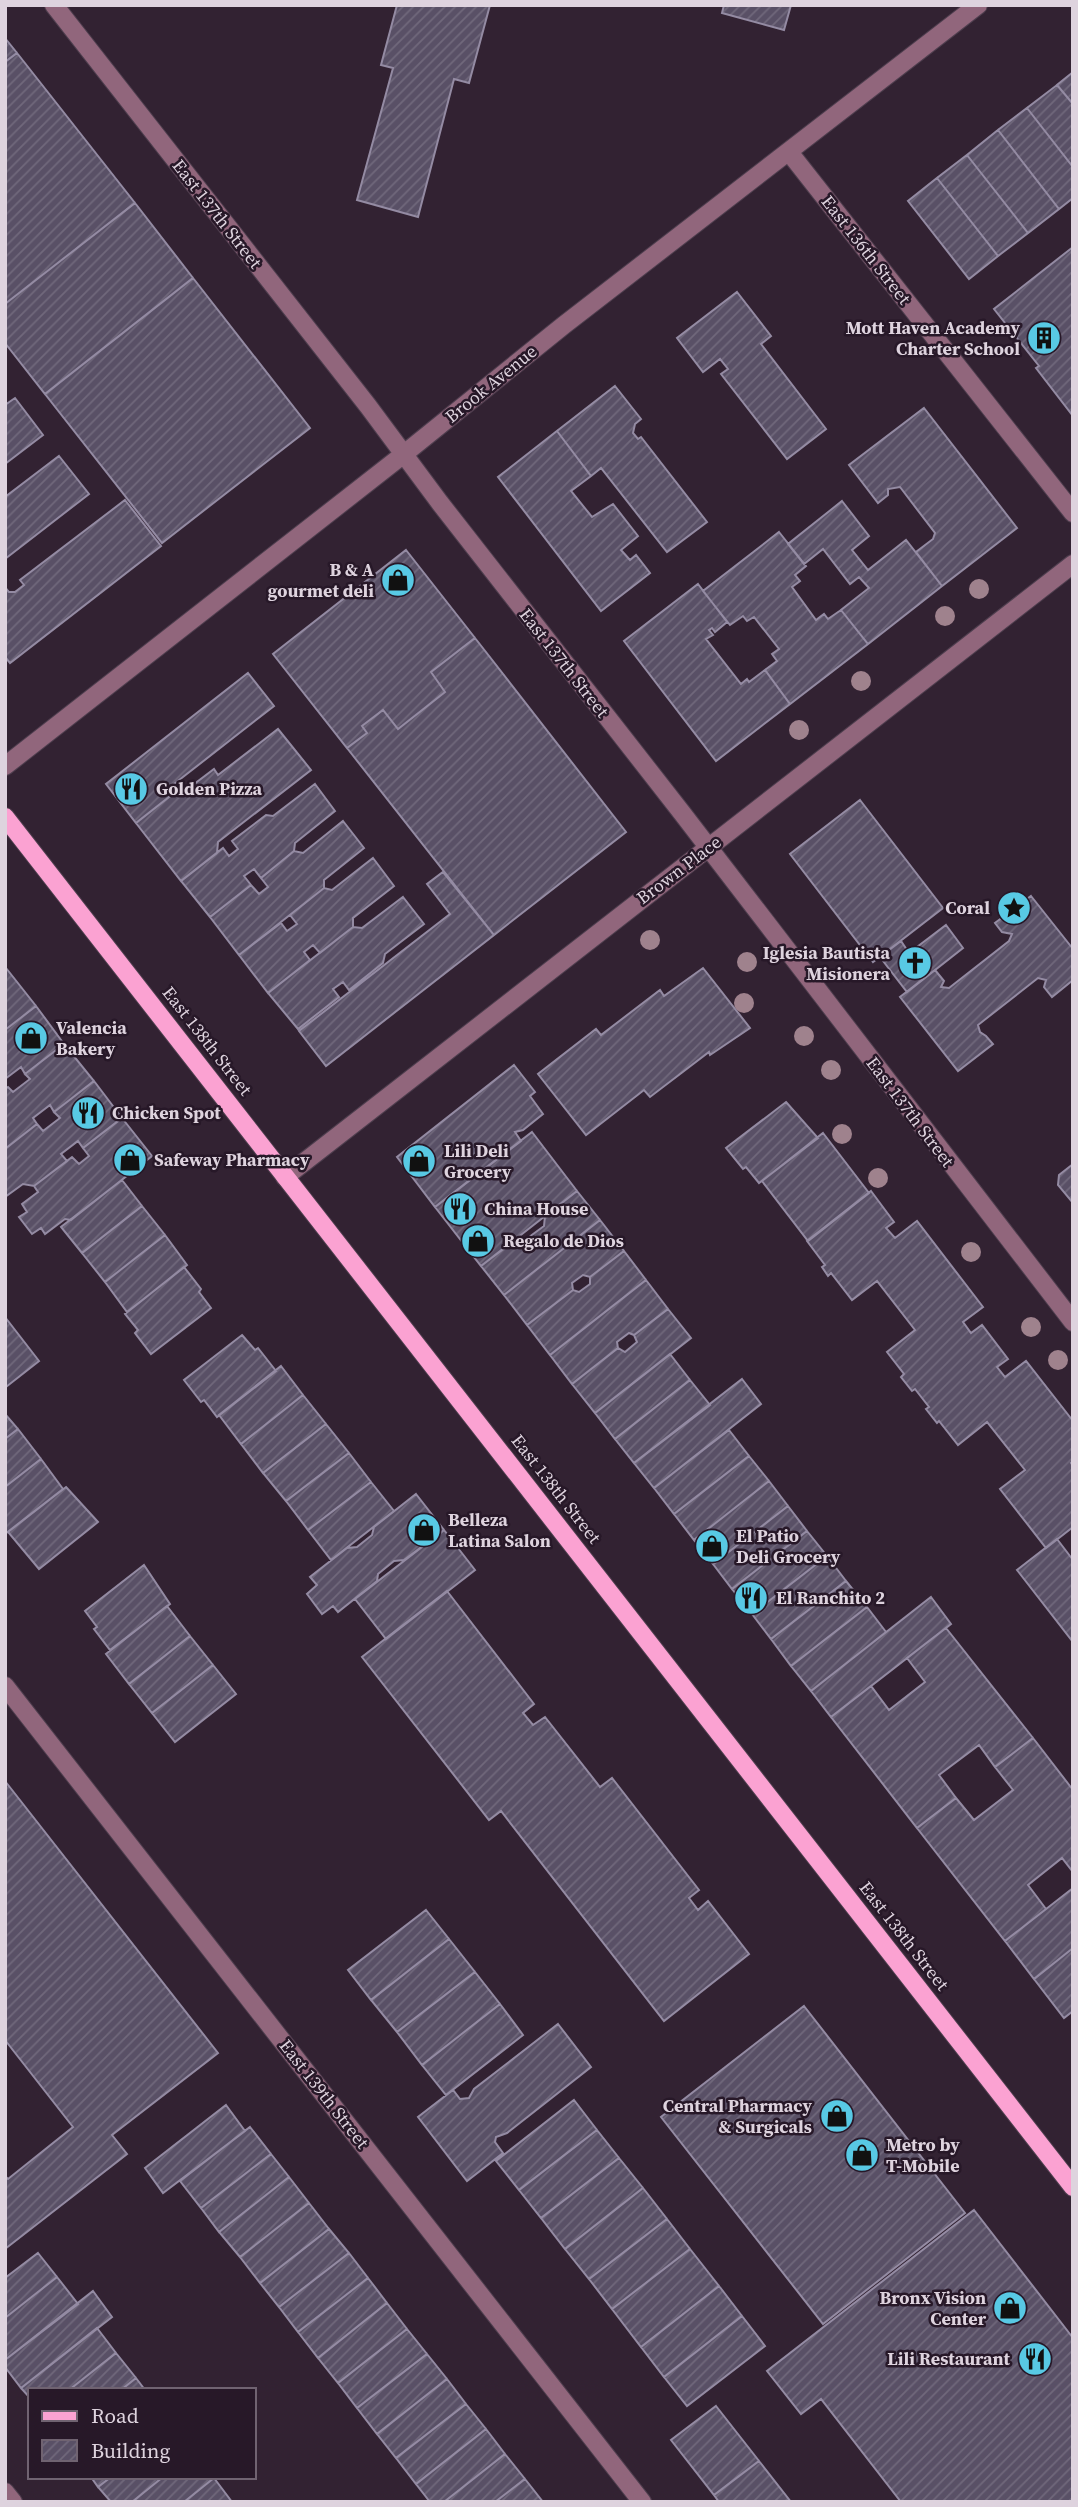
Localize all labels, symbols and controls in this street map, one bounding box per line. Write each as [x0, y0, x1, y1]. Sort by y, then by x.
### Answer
street label: East 137th Street [167, 154, 268, 274]
street label: East 136th Street [816, 190, 917, 310]
place label: Mott Haven Academy Charter School [846, 315, 1020, 361]
building icon: Mott Haven Academy Charter School [1025, 319, 1063, 357]
street label: Brook Avenue [439, 339, 542, 428]
place label: B & A gourmet deli [268, 557, 374, 603]
shop icon: B & A gourmet deli [379, 561, 417, 599]
street label: East 137th Street [514, 603, 615, 723]
restaurant icon: Golden Pizza [112, 770, 150, 808]
place label: Golden Pizza [156, 776, 263, 801]
street label: Brown Place [631, 829, 726, 910]
place icon: Coral [995, 889, 1033, 927]
place label: Coral [945, 895, 990, 920]
place label: Iglesia Bautista Misionera [763, 940, 890, 986]
church icon: Iglesia Bautista Misionera [896, 944, 934, 982]
street label: East 138th Street [157, 981, 258, 1101]
place label: Valencia Bakery [56, 1015, 127, 1061]
shop icon: Valencia Bakery [12, 1019, 50, 1057]
street label: East 137th Street [861, 1051, 960, 1172]
restaurant icon: Chicken Spot [69, 1094, 107, 1132]
place label: Chicken Spot [112, 1100, 221, 1125]
place label: Lili Deli Grocery [444, 1138, 512, 1184]
shop icon: Safeway Pharmacy [111, 1141, 149, 1179]
shop icon: Lili Deli Grocery [400, 1142, 438, 1180]
place label: Safeway Pharmacy [154, 1147, 310, 1172]
restaurant icon: China House [441, 1190, 479, 1228]
place label: China House [484, 1196, 588, 1221]
shop icon: Regalo de Dios [459, 1222, 497, 1260]
place label: Regalo de Dios [503, 1228, 624, 1253]
street label: East 138th Street [506, 1429, 607, 1549]
place label: Belleza Latina Salon [448, 1507, 551, 1553]
shop icon: Belleza Latina Salon [405, 1511, 443, 1549]
place label: El Patio Deli Grocery [736, 1523, 841, 1569]
shop icon: El Patio Deli Grocery [693, 1527, 731, 1565]
restaurant icon: El Ranchito 2 [732, 1579, 770, 1617]
place label: El Ranchito 2 [776, 1585, 885, 1610]
street label: East 138th Street [854, 1876, 955, 1996]
street label: East 139th Street [274, 2034, 375, 2154]
place label: Central Pharmacy & Surgicals [663, 2093, 812, 2139]
shop icon: Central Pharmacy & Surgicals [818, 2097, 856, 2135]
place label: Metro by T-Mobile [886, 2132, 960, 2178]
shop icon: Metro by T-Mobile [843, 2136, 881, 2174]
place label: Bronx Vision Center [880, 2285, 987, 2331]
shop icon: Bronx Vision Center [991, 2289, 1029, 2327]
restaurant icon: Lili Restaurant [1016, 2340, 1054, 2378]
place label: Lili Restaurant [887, 2346, 1011, 2371]
legend [28, 2388, 256, 2479]
text: Road [91, 2401, 139, 2430]
text: Building [91, 2436, 170, 2465]

